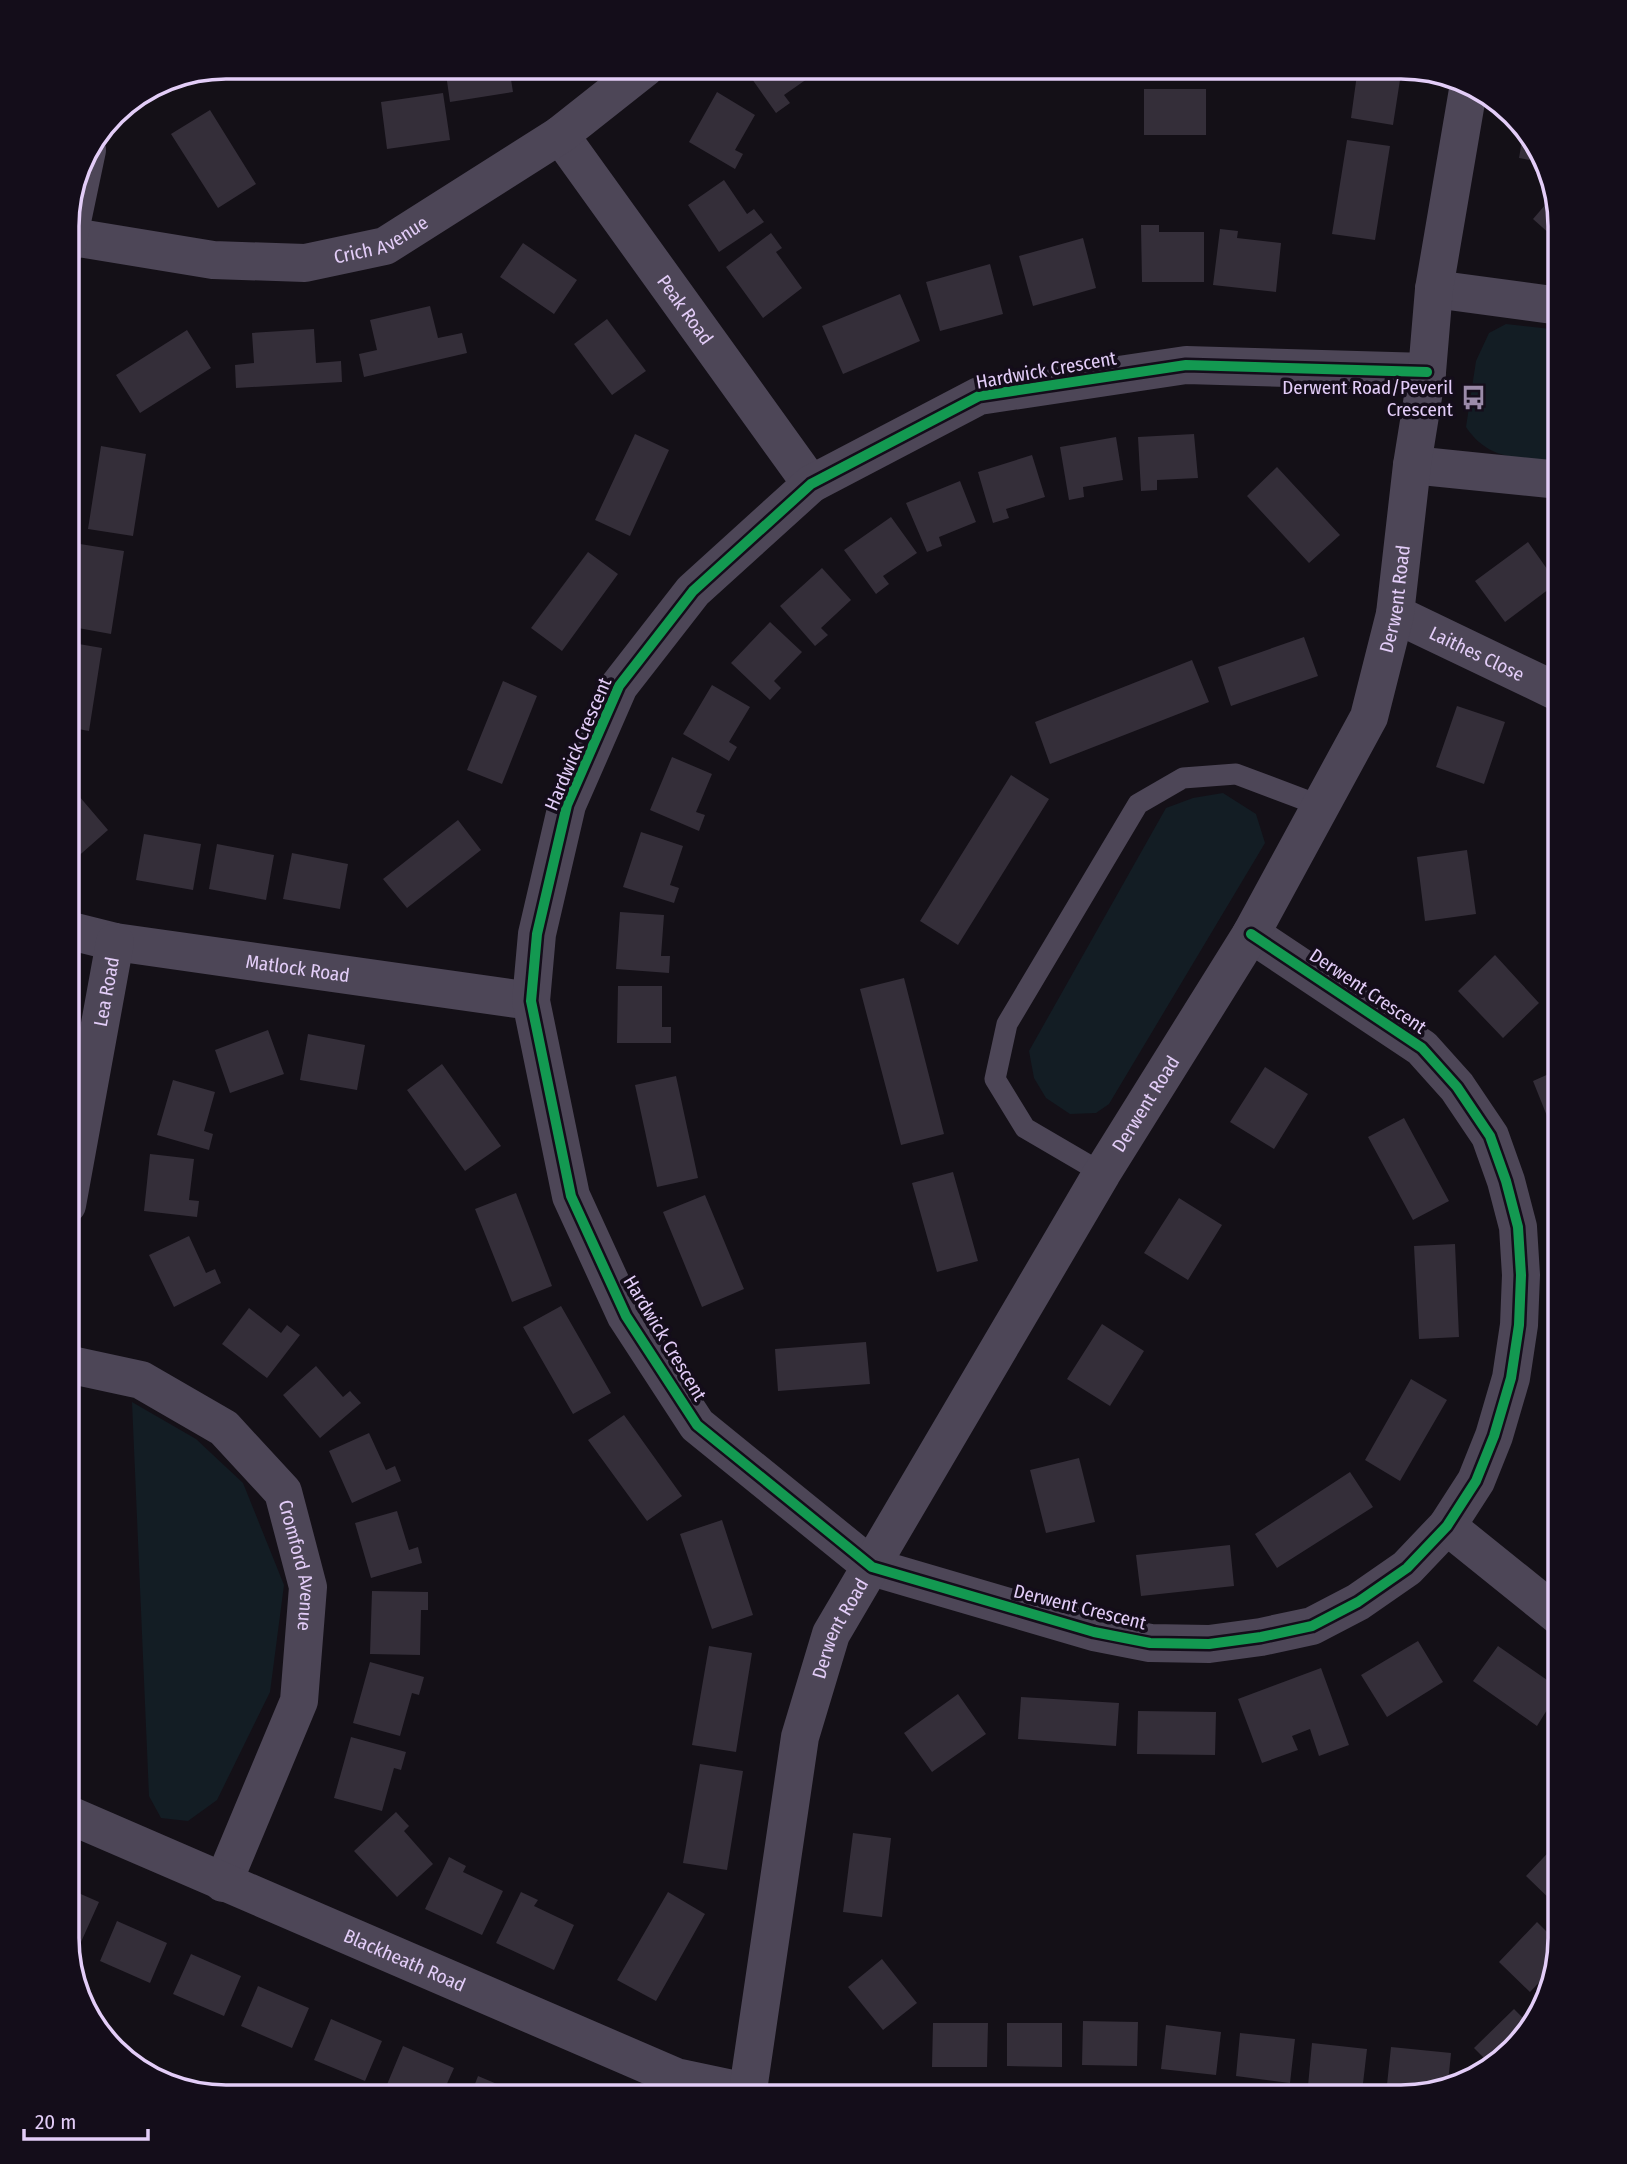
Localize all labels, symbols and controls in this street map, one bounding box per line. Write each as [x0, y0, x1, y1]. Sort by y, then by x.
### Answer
street label: Crich Avenue [332, 210, 432, 268]
street label: Peak Road [653, 270, 718, 349]
street label: Hardwick Crescent [974, 346, 1119, 394]
place label: Derwent Road/Peveril Crescent [1282, 376, 1454, 421]
bus stop icon: Derwent Road/Peveril Crescent [1459, 384, 1487, 412]
street label: Derwent Road [1374, 544, 1414, 655]
street label: Laithes Close [1426, 621, 1528, 686]
street label: Hardwick Crescent [540, 673, 617, 814]
street label: Derwent Crescent [1305, 943, 1431, 1039]
street label: Matlock Road [244, 949, 351, 987]
street label: Lea Road [88, 955, 124, 1028]
street label: Derwent Road [1107, 1051, 1184, 1156]
street label: Hardwick Crescent [619, 1271, 712, 1406]
street label: Cromford Avenue [274, 1497, 320, 1632]
street label: Derwent Road [807, 1574, 873, 1681]
street label: Derwent Crescent [1011, 1579, 1149, 1635]
street label: Blackheath Road [340, 1924, 469, 1996]
scale bar [24, 2098, 149, 2142]
text: 20 m [35, 2109, 76, 2135]

